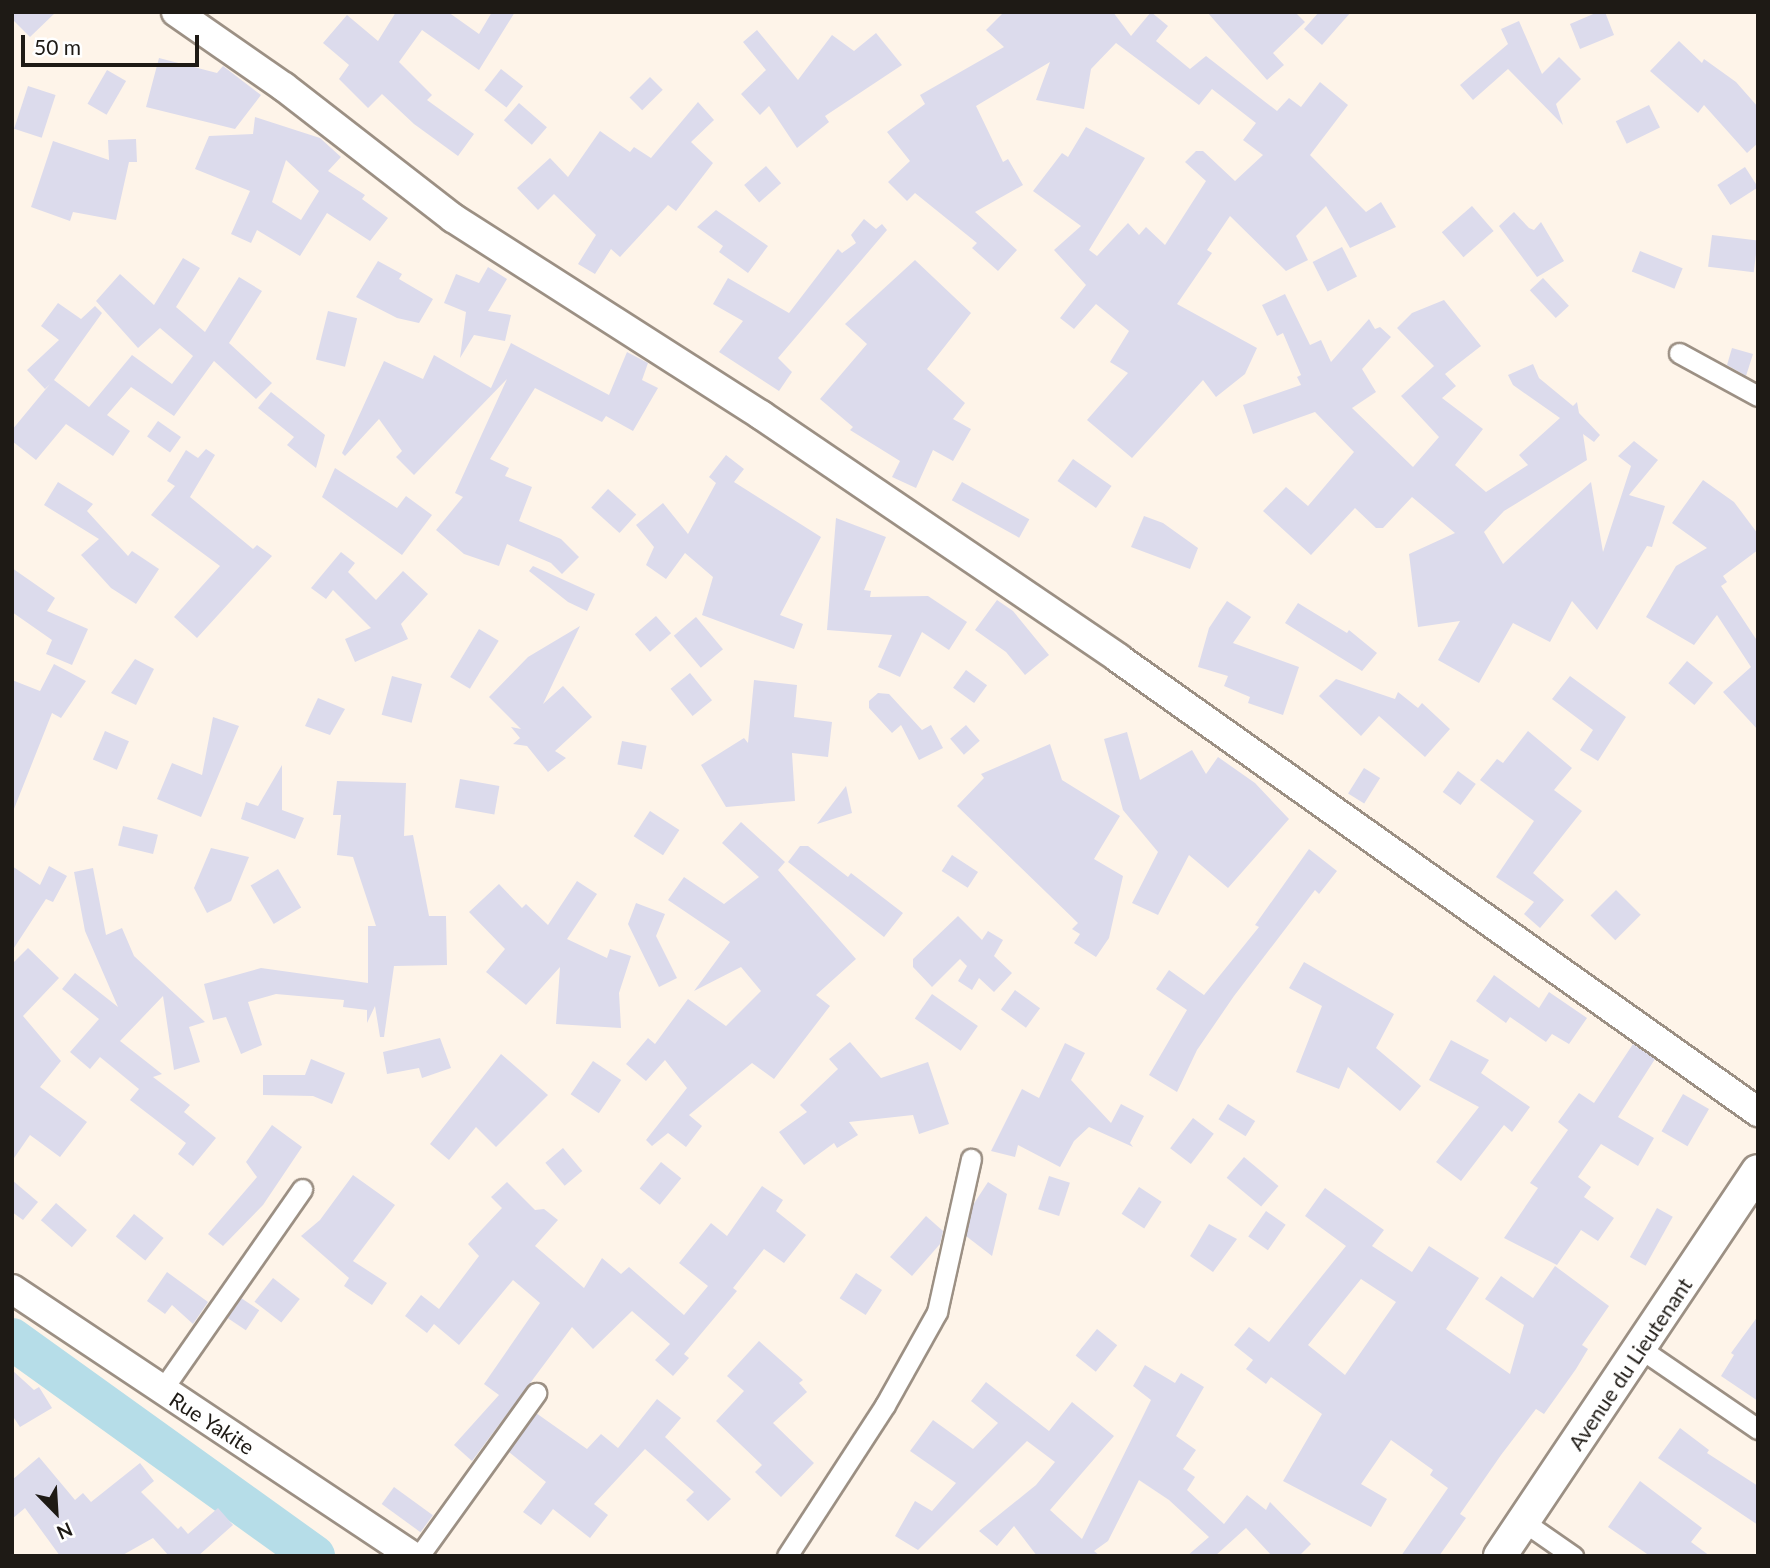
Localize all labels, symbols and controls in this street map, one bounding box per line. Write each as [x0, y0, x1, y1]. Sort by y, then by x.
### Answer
scale bar [24, 21, 203, 65]
text: 50 m [34, 34, 81, 59]
street label: Avenue du Lieutenant [1563, 1273, 1697, 1455]
street label: Rue Yakite [165, 1386, 259, 1460]
north arrow [21, 1477, 91, 1547]
text: N [53, 1518, 76, 1545]

